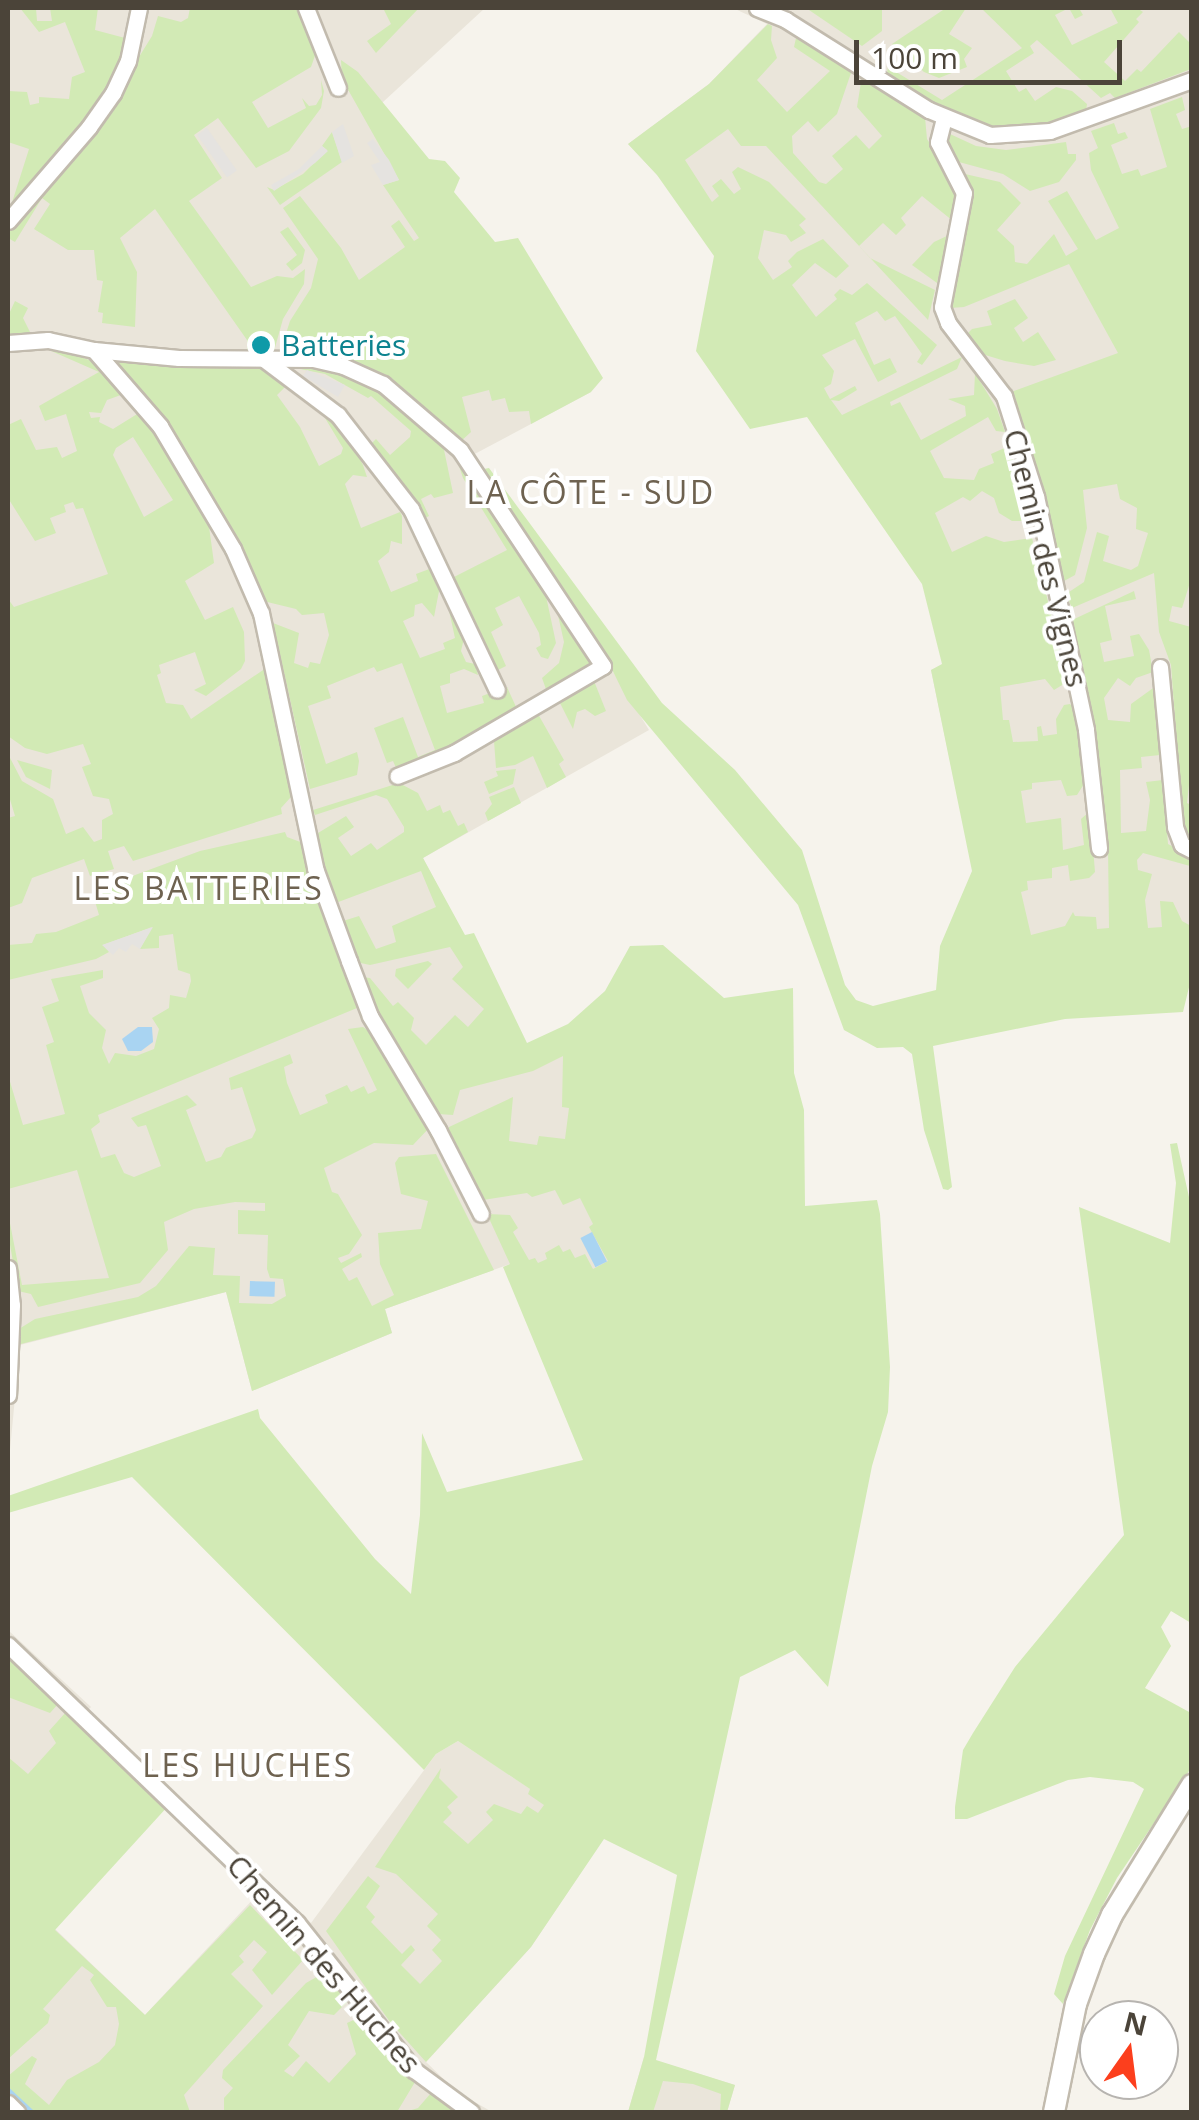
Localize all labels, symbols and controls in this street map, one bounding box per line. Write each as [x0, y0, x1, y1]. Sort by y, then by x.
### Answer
scale bar [859, 20, 1126, 82]
text: 100 m [871, 37, 958, 78]
place label: Batteries [281, 327, 406, 363]
marker: Batteries [250, 334, 272, 356]
street label: Chemin des Vignes [997, 425, 1095, 691]
district label: LA CÔTE - SUD [466, 473, 716, 511]
district label: LES BATTERIES [74, 869, 324, 907]
district label: LES HUCHES [142, 1746, 354, 1784]
street label: Chemin des Huches [219, 1848, 429, 2080]
north arrow [1079, 2000, 1179, 2100]
text: N [1120, 2002, 1151, 2044]

